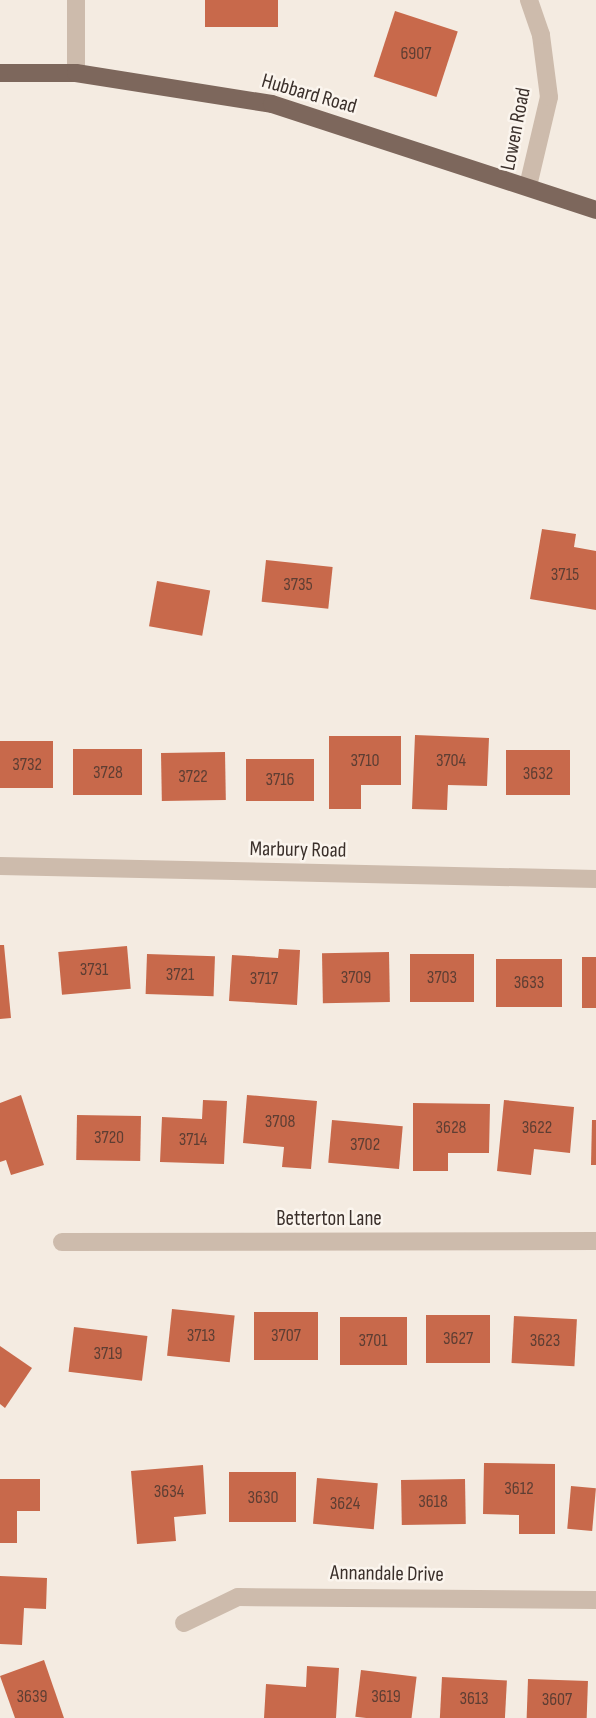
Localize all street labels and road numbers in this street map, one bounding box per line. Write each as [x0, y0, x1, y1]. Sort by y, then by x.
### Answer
street label: Hubbard Road [259, 68, 359, 120]
street label: Lowen Road [496, 86, 536, 172]
street label: Marbury Road [249, 837, 347, 863]
street label: Betterton Lane [276, 1206, 382, 1232]
street label: Annandale Drive [330, 1560, 444, 1588]

